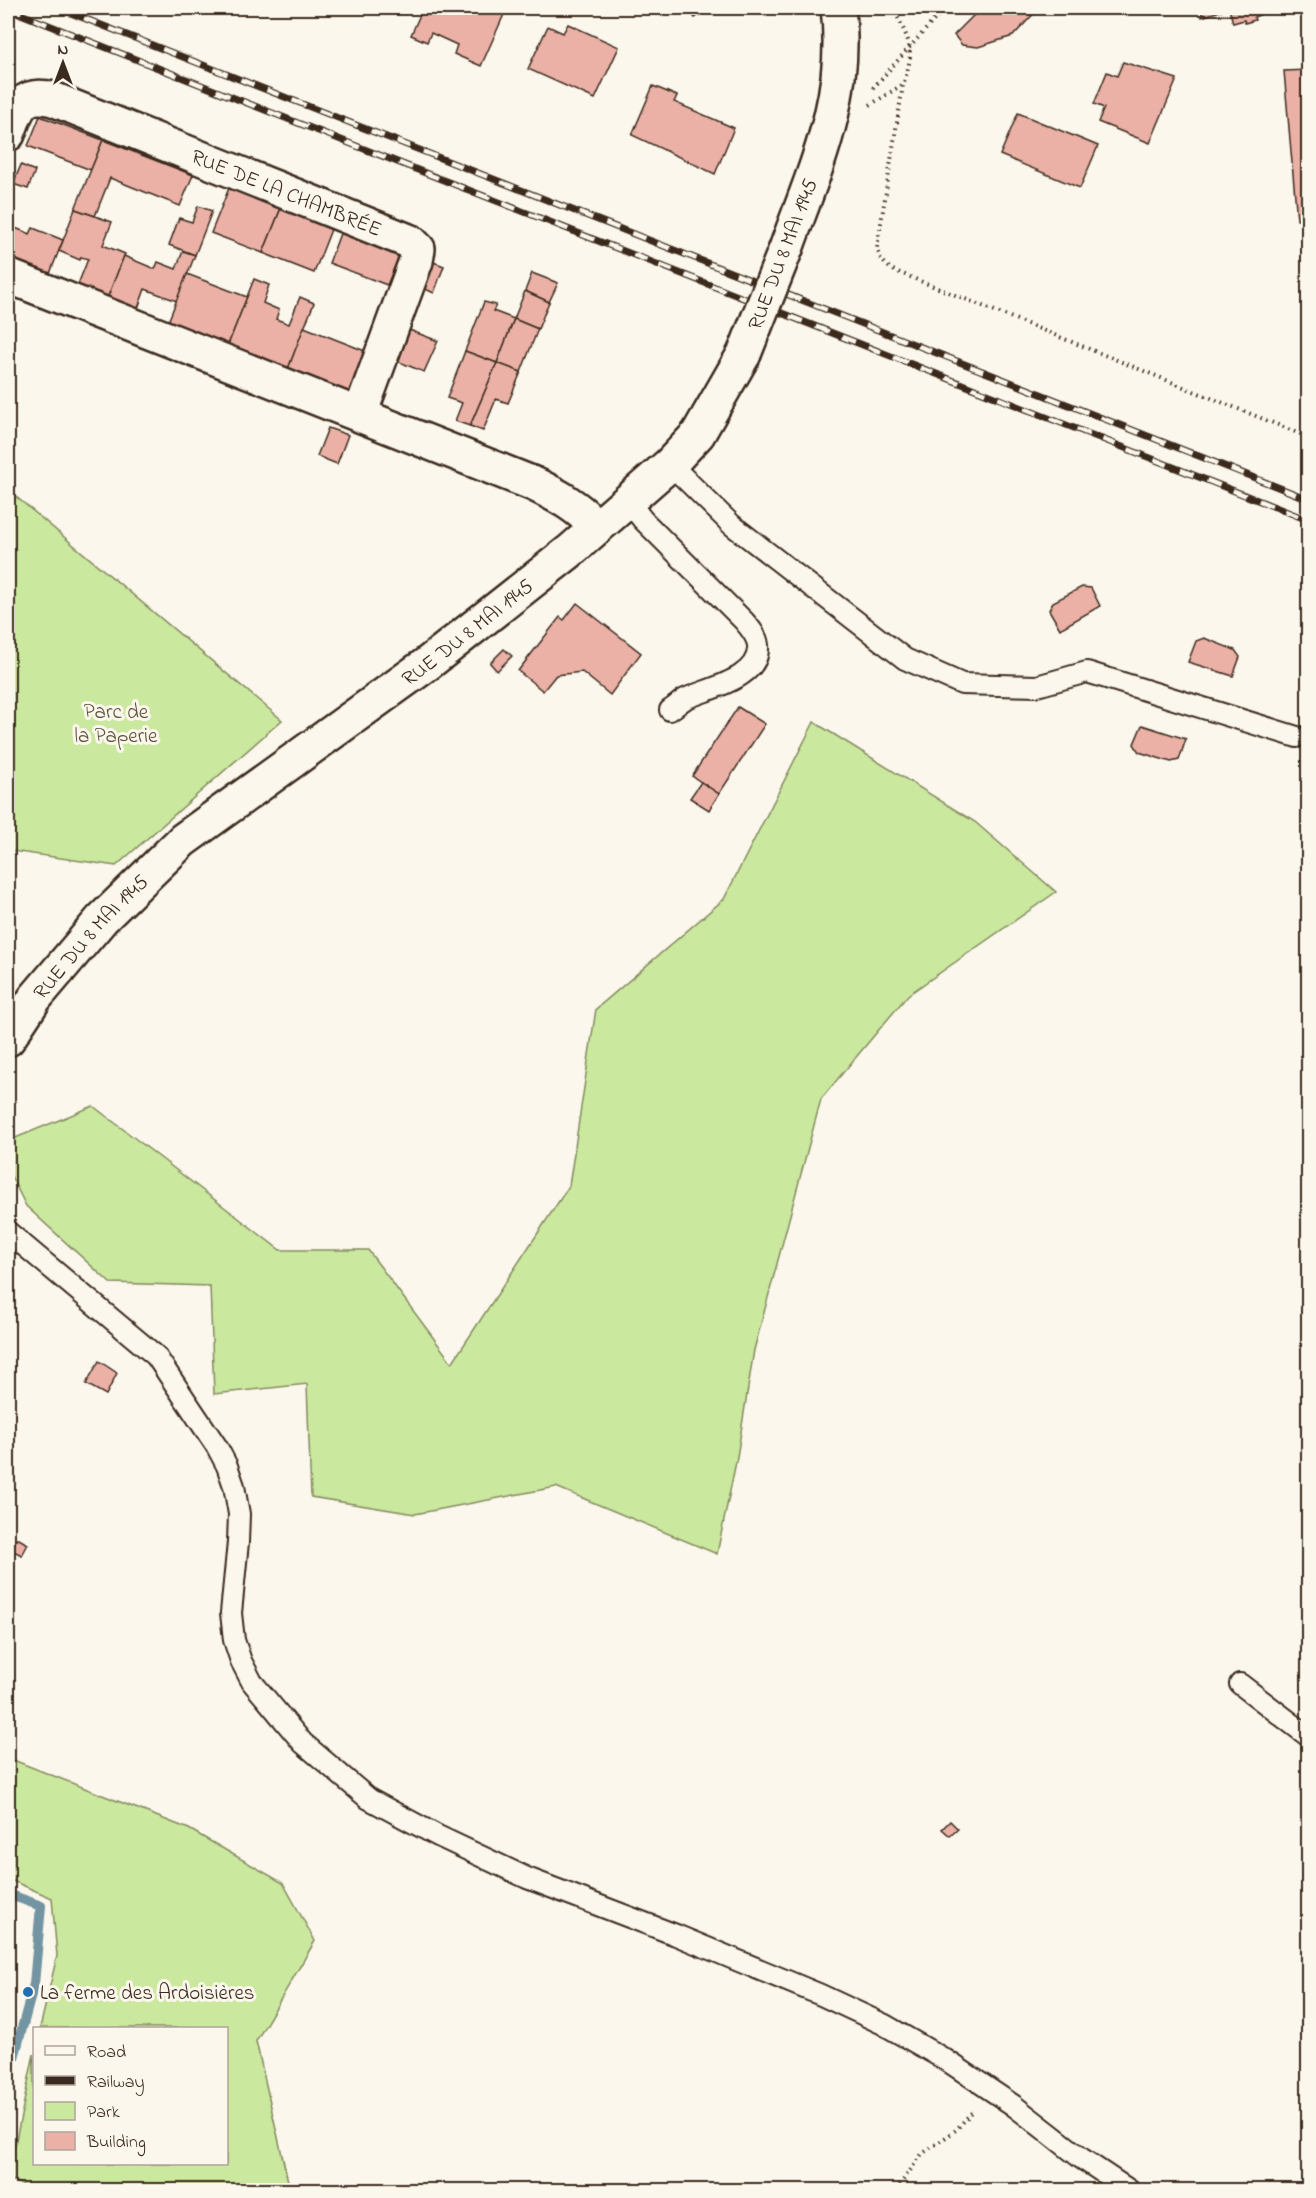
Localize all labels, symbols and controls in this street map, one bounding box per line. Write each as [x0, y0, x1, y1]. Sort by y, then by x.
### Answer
north arrow [33, 33, 93, 93]
text: N [58, 38, 69, 62]
street label: RUE DE LA CHAMBRÉE [186, 143, 386, 246]
street label: RUE DU 8 MAI 1945 [741, 175, 826, 335]
street label: RUE DU 8 MAI 1945 [396, 573, 540, 694]
park label: Parc de la Paperie [75, 698, 158, 752]
street label: RUE DU 8 MAI 1945 [27, 868, 156, 1007]
place label: La ferme des Ardoisières [40, 1979, 255, 2009]
marker: La ferme des Ardoisières [21, 1985, 35, 1999]
legend [33, 2027, 228, 2165]
text: Road [87, 2040, 126, 2066]
text: Railway [87, 2070, 144, 2096]
text: Park [87, 2100, 120, 2126]
text: Building [86, 2130, 146, 2157]

